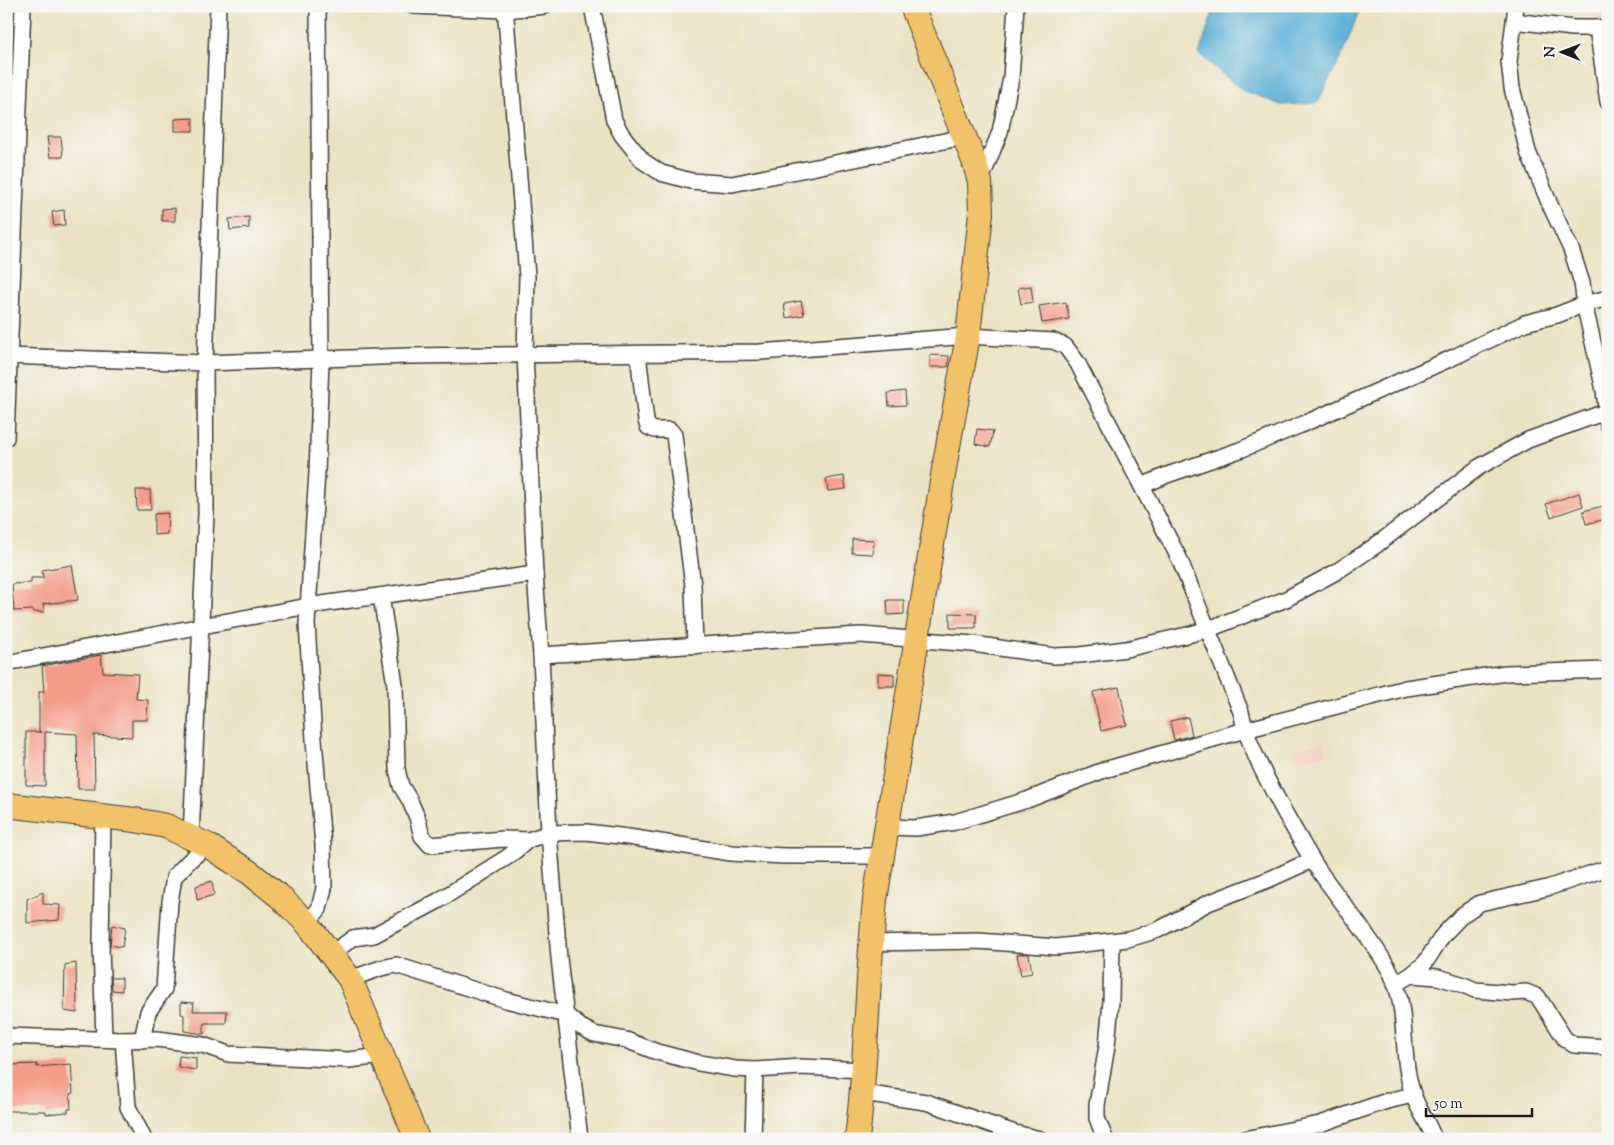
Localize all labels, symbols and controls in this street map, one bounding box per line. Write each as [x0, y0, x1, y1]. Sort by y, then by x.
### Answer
north arrow [1536, 28, 1586, 78]
text: N [1541, 46, 1561, 58]
scale bar [1426, 1085, 1533, 1117]
text: 50 m [1433, 1094, 1463, 1115]

